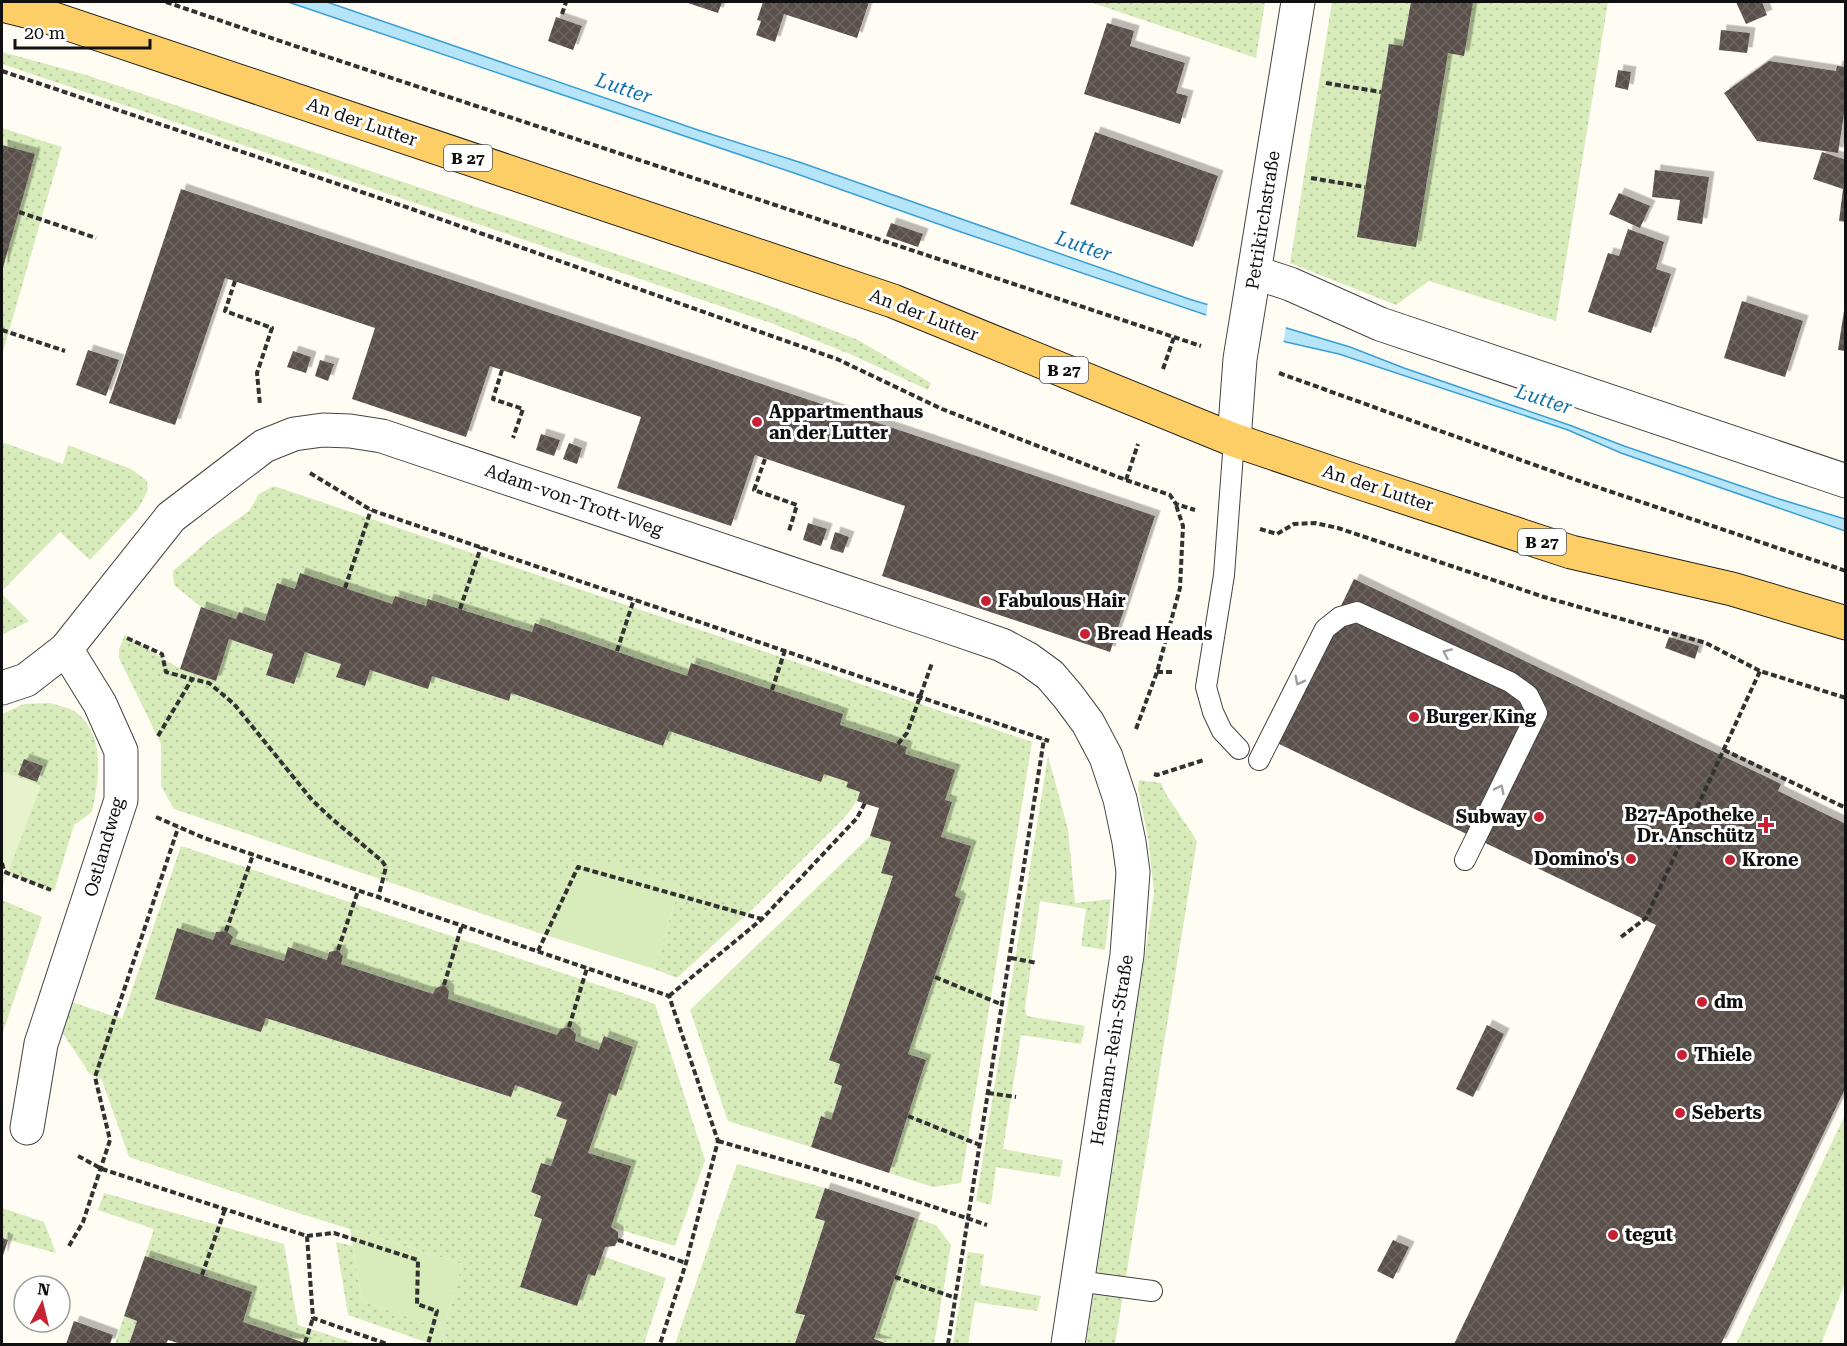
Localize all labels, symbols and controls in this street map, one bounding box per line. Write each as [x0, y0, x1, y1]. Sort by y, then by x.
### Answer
scale bar [15, 12, 150, 50]
text: 20 m [24, 22, 65, 43]
water label: Lutter [592, 67, 656, 109]
street label: An der Lutter [304, 93, 420, 150]
road number: B 27 [444, 145, 492, 171]
street label: Petrikirchstraße [1241, 149, 1284, 291]
water label: Lutter [1052, 225, 1116, 267]
street label: An der Lutter [867, 284, 982, 345]
road number: B 27 [1040, 357, 1088, 383]
water label: Lutter [1512, 378, 1576, 420]
place label: Appartmenthaus an der Lutter [769, 401, 923, 443]
marker: Appartmenthaus an der Lutter [750, 415, 764, 429]
street label: Adam-von-Trott-Weg [482, 459, 667, 540]
street label: An der Lutter [1320, 460, 1436, 515]
road number: B 27 [1518, 529, 1566, 555]
place label: Fabulous Hair [998, 590, 1126, 611]
marker: Fabulous Hair [979, 594, 993, 608]
place label: Bread Heads [1097, 623, 1213, 644]
marker: Bread Heads [1078, 627, 1092, 641]
one-way arrow [1443, 649, 1454, 661]
one-way arrow [1295, 675, 1306, 686]
place label: Burger King [1426, 706, 1537, 727]
marker: Burger King [1407, 710, 1421, 724]
one-way arrow [1492, 784, 1504, 795]
street label: Ostlandweg [79, 794, 128, 899]
place label: B27-Apotheke Dr. Anschütz [1624, 804, 1754, 846]
place label: Subway [1456, 806, 1527, 827]
marker: Subway [1532, 810, 1546, 824]
marker: B27-Apotheke Dr. Anschütz [1759, 818, 1773, 832]
place label: Domino's [1534, 848, 1619, 869]
place label: Krone [1742, 849, 1799, 870]
marker: Domino's [1624, 852, 1638, 866]
marker: Krone [1723, 853, 1737, 867]
street label: Hermann-Rein-Straße [1086, 953, 1137, 1147]
place label: dm [1714, 991, 1744, 1012]
marker: dm [1695, 995, 1709, 1009]
place label: Thiele [1694, 1044, 1753, 1065]
marker: Thiele [1675, 1048, 1689, 1062]
place label: Seberts [1692, 1102, 1762, 1123]
marker: Seberts [1673, 1106, 1687, 1120]
place label: tegut [1625, 1224, 1673, 1245]
marker: tegut [1606, 1228, 1620, 1242]
north arrow [12, 1274, 72, 1334]
text: N [36, 1279, 51, 1300]

